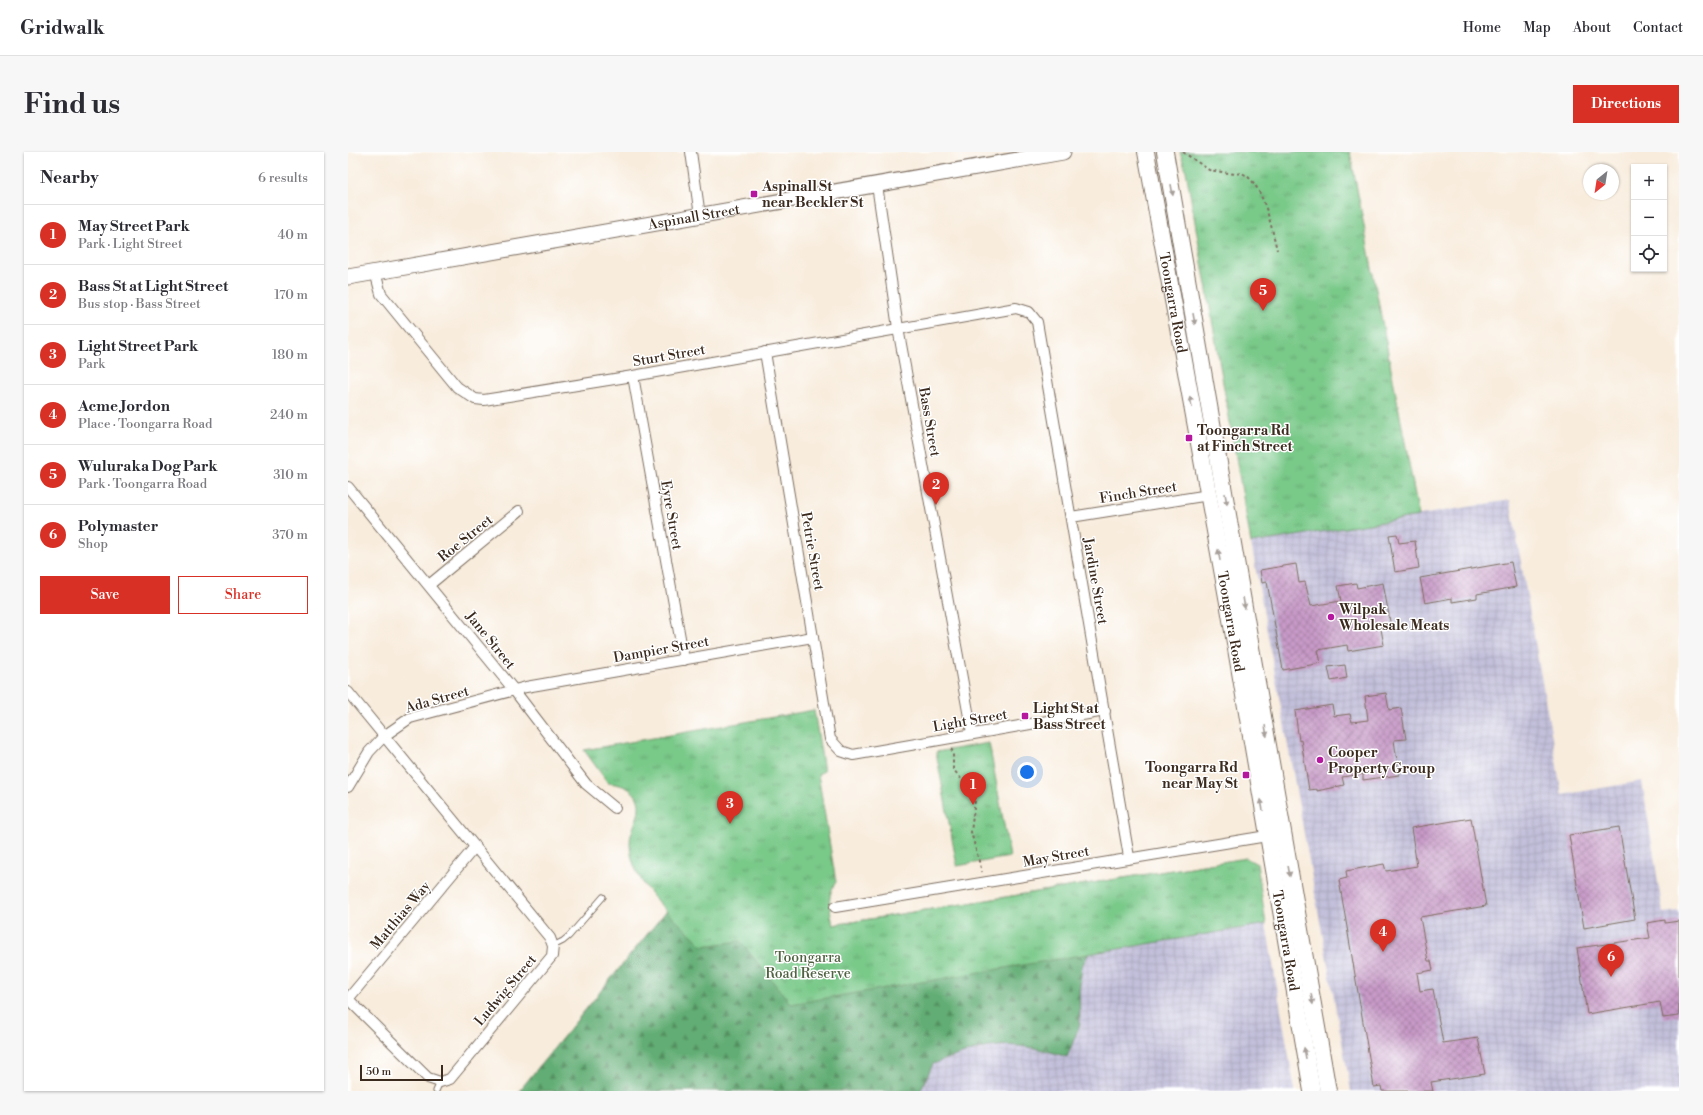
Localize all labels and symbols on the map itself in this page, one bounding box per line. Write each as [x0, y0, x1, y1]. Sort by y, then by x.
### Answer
north arrow [1583, 164, 1619, 200]
place label: Aspinall St near Beckler St [761, 178, 864, 212]
one-way arrow [1169, 184, 1175, 197]
marker: Aspinall St near Beckler St [749, 189, 759, 199]
street label: Aspinall Street [645, 201, 741, 235]
street label: Toongarra Road [1154, 251, 1190, 354]
pin: 5 [1250, 278, 1276, 311]
one-way arrow [1191, 312, 1197, 325]
street label: Sturt Street [632, 341, 707, 371]
street label: Bass Street [914, 385, 944, 458]
one-way arrow [1188, 396, 1194, 408]
place label: Toongarra Rd at Finch Street [1197, 422, 1293, 456]
marker: Toongarra Rd at Finch Street [1184, 433, 1194, 443]
pin: 2 [923, 472, 949, 505]
street label: Finch Street [1098, 478, 1178, 508]
street label: Eyre Street [656, 479, 686, 551]
one-way arrow [1223, 493, 1229, 505]
street label: Petrie Street [796, 510, 828, 592]
street label: Roe Street [435, 511, 497, 566]
street label: Jardine Street [1078, 535, 1112, 626]
one-way arrow [1216, 549, 1222, 562]
street label: Toongarra Road [1212, 570, 1248, 673]
one-way arrow [1241, 596, 1247, 609]
place label: Wilpak Wholesale Meats [1338, 601, 1449, 635]
street label: Jane Street [461, 607, 519, 673]
marker: Wilpak Wholesale Meats [1326, 612, 1336, 622]
street label: Dampier Street [612, 633, 710, 667]
street label: Ada Street [402, 682, 471, 718]
place label: Light St at Bass Street [1033, 700, 1106, 734]
street label: Light Street [932, 706, 1009, 736]
marker: Light St at Bass Street [1020, 711, 1030, 721]
one-way arrow [1263, 725, 1269, 737]
place label: Cooper Property Group [1328, 744, 1435, 778]
marker: Cooper Property Group [1315, 755, 1325, 765]
place label: Toongarra Rd near May St [1145, 759, 1239, 793]
your location [1017, 762, 1037, 782]
marker: Toongarra Rd near May St [1241, 770, 1251, 780]
pin: 1 [960, 772, 986, 805]
pin: 3 [717, 791, 743, 824]
one-way arrow [1259, 799, 1265, 811]
street label: May Street [1022, 842, 1091, 872]
one-way arrow [1286, 865, 1292, 877]
street label: Matthias Way [367, 877, 435, 954]
street label: Toongarra Road [1268, 889, 1303, 993]
pin: 4 [1370, 919, 1396, 952]
pin: 6 [1598, 944, 1624, 977]
park label: Toongarra Road Reserve [765, 949, 851, 983]
street label: Ludwig Street [471, 951, 541, 1030]
one-way arrow [1309, 993, 1315, 1005]
one-way arrow [1302, 1046, 1308, 1059]
scale bar [360, 1063, 443, 1082]

